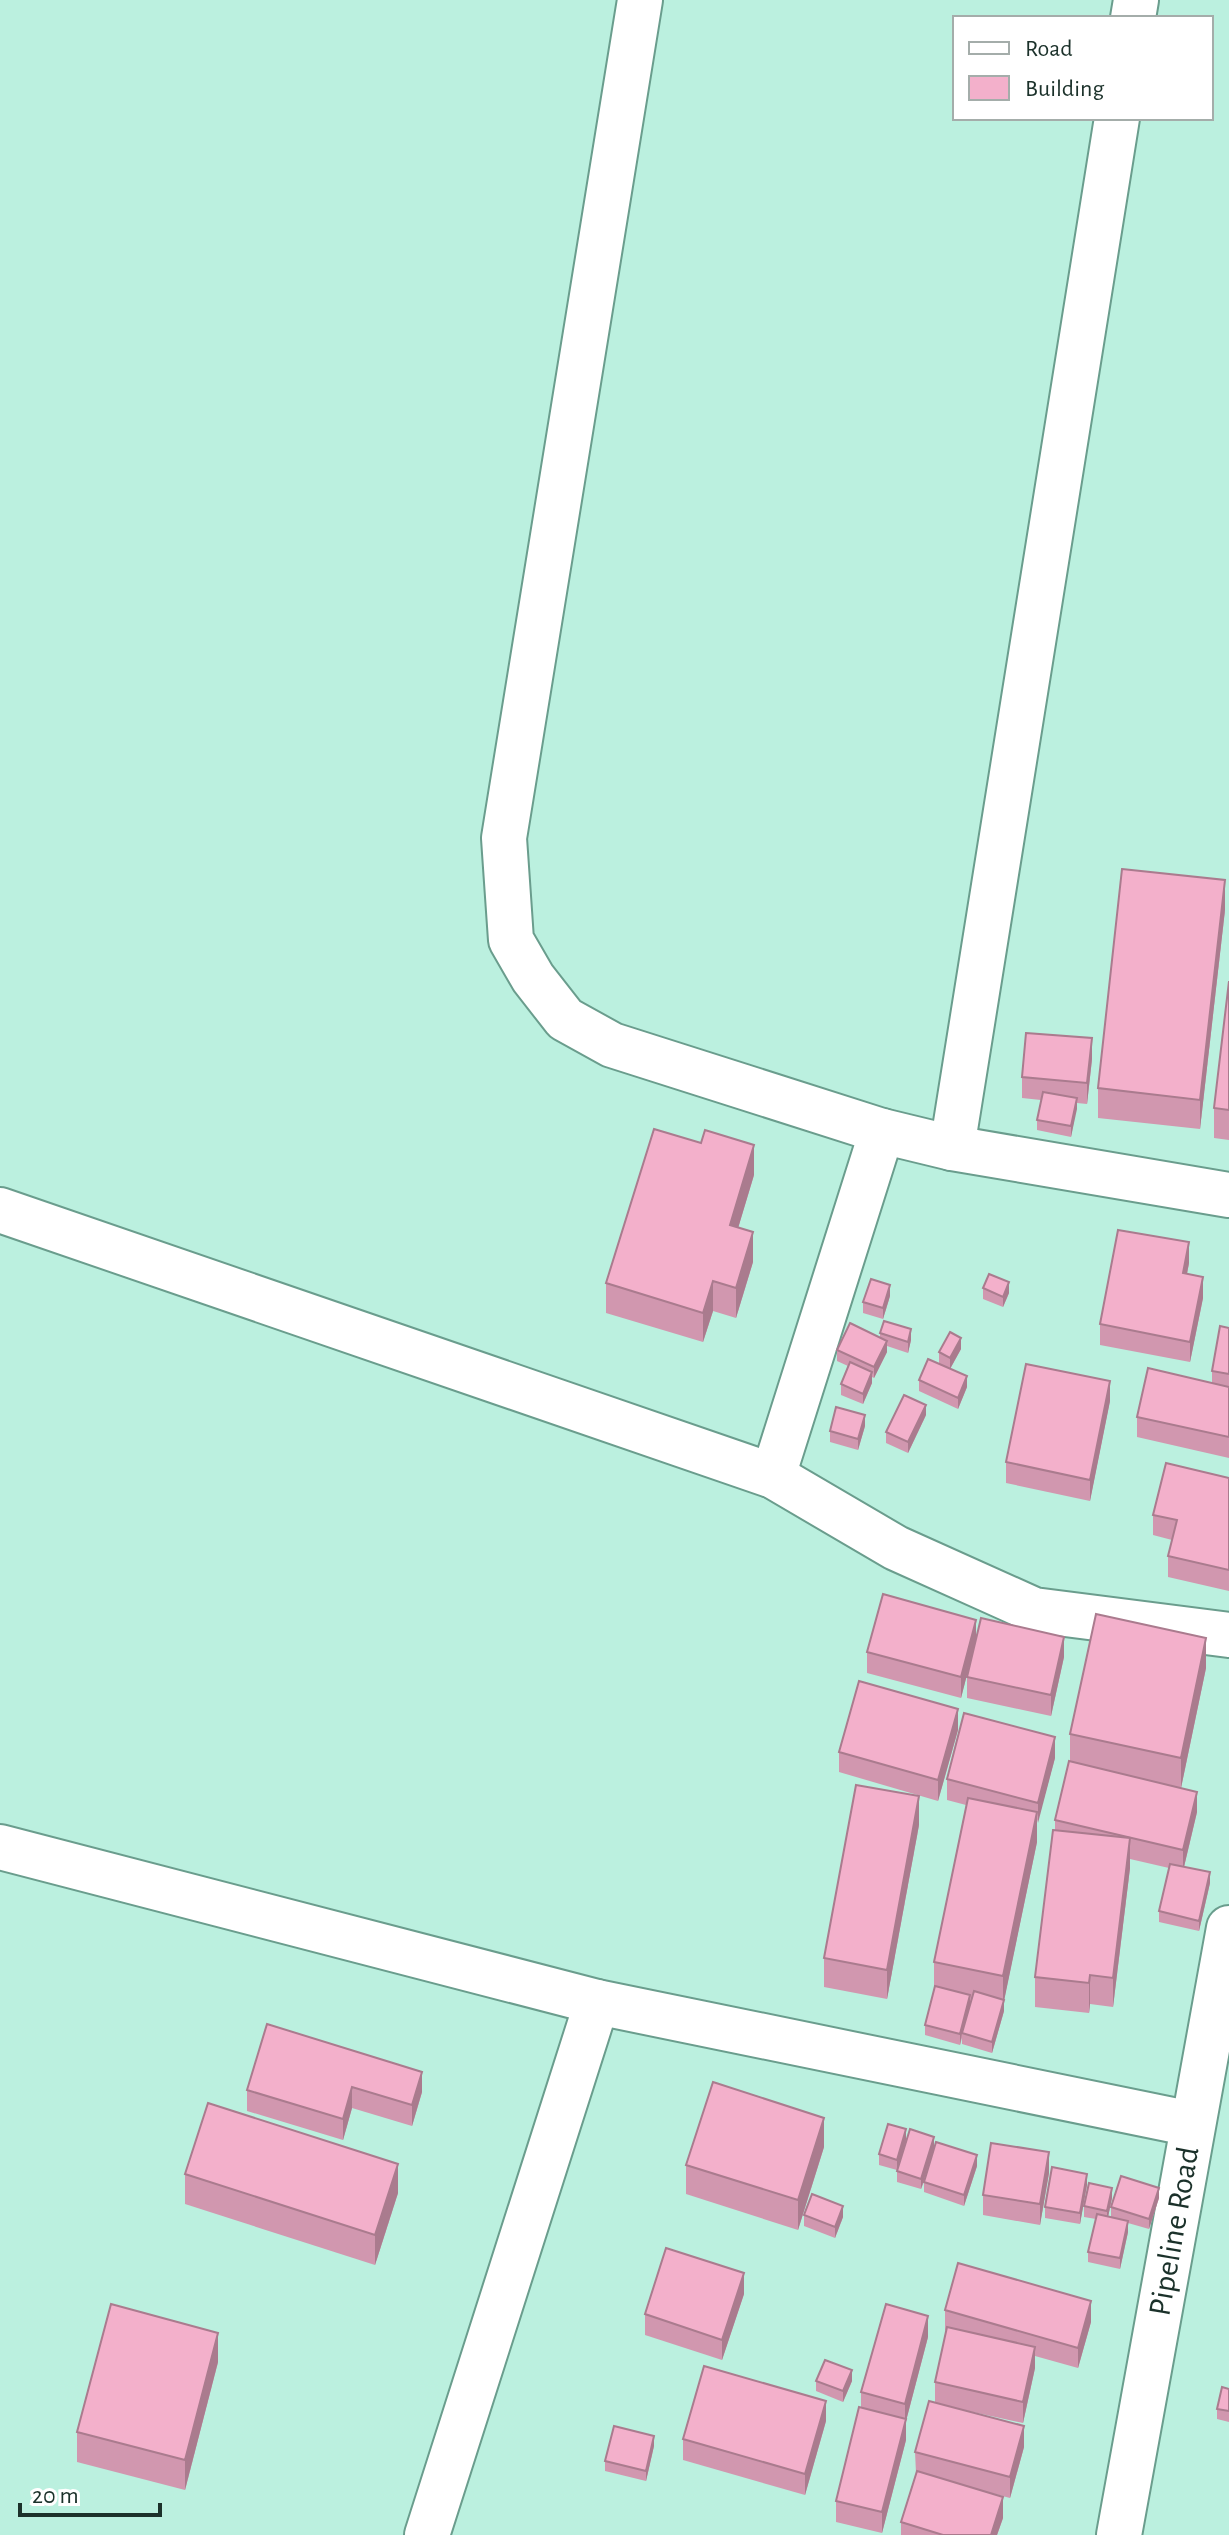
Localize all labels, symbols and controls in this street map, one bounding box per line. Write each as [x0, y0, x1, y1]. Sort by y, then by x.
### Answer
legend [953, 16, 1213, 120]
text: Road [1025, 37, 1073, 61]
text: Building [1025, 77, 1104, 101]
street label: Pipeline Road [1143, 2144, 1205, 2318]
scale bar [20, 2467, 160, 2517]
text: 20 m [32, 2484, 79, 2508]

